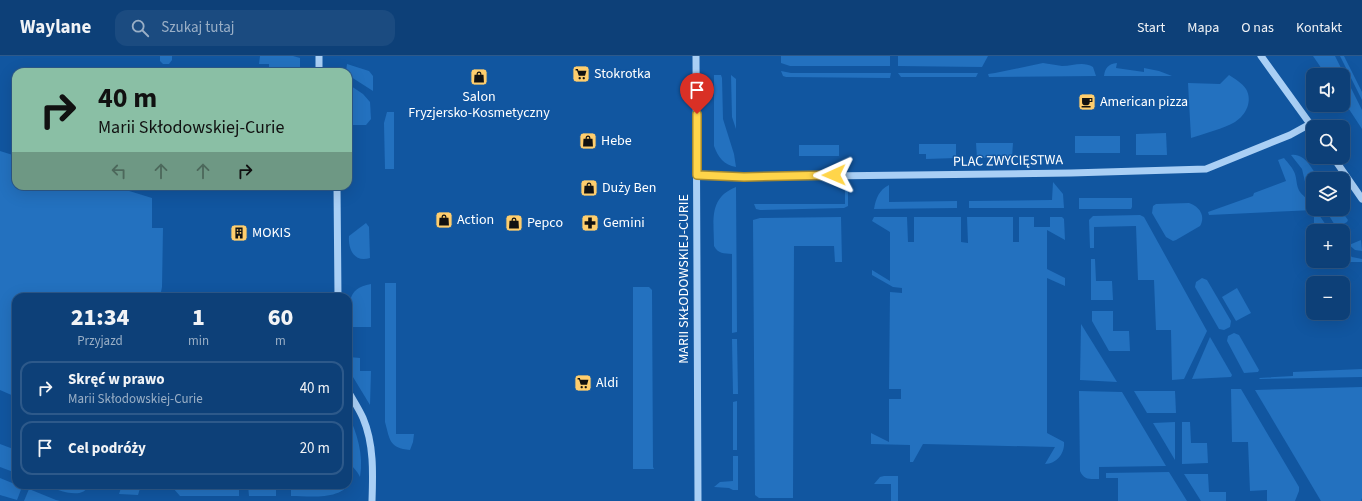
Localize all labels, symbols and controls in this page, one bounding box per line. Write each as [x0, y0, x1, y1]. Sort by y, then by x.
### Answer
search box [115, 10, 395, 46]
text: Waylane [20, 14, 91, 41]
icon: search [129, 17, 151, 39]
text: Szukaj tutaj [161, 17, 234, 38]
text: Start [1137, 18, 1165, 38]
text: Mapa [1187, 18, 1219, 38]
text: O nas [1241, 18, 1274, 38]
text: Kontakt [1296, 18, 1342, 38]
supermarket icon: Stokrotka [571, 64, 591, 84]
place label: Stokrotka [594, 64, 651, 84]
shop icon: Salon Fryzjersko-Kosmetyczny [469, 67, 489, 87]
map controls [1306, 68, 1350, 320]
button: sound [1306, 68, 1350, 112]
pin [680, 73, 714, 114]
text: 40 m [98, 78, 157, 118]
icon: arrive [686, 79, 708, 101]
icon: right [32, 84, 84, 136]
place label: Salon Fryzjersko-Kosmetyczny [408, 87, 550, 123]
cafe icon: American pizza [1077, 92, 1097, 112]
place label: American pizza [1100, 92, 1188, 112]
text: Marii Skłodowskiej-Curie [98, 115, 284, 140]
button: search [1306, 120, 1350, 164]
shop icon: Hebe [578, 131, 598, 151]
place label: Hebe [601, 131, 632, 151]
street label: PLAC ZWYCIĘSTWA [953, 150, 1064, 172]
position arrow [813, 154, 855, 196]
icon: left [108, 160, 130, 182]
icon: ahead [150, 160, 172, 182]
icon: ahead [192, 160, 214, 182]
icon: right [234, 160, 256, 182]
button: layers [1306, 172, 1350, 216]
shop icon: Duży Ben [579, 178, 599, 198]
place label: Duży Ben [602, 178, 656, 198]
street label: MARII SKŁODOWSKIEJ-CURIE [674, 194, 694, 364]
shop icon: Action [434, 210, 454, 230]
place label: Action [457, 210, 494, 230]
shop icon: Pepco [504, 213, 524, 233]
place label: Pepco [527, 213, 563, 233]
pharmacy icon: Gemini [580, 213, 600, 233]
place label: Gemini [603, 213, 645, 233]
building icon: MOKIS [229, 223, 249, 243]
place label: MOKIS [252, 223, 291, 243]
button: + [1306, 224, 1350, 268]
button: − [1306, 276, 1350, 320]
text: 21:34 [71, 300, 129, 335]
text: 1 [192, 300, 205, 335]
text: 60 [268, 300, 293, 335]
text: Przyjazd [77, 332, 123, 350]
text: min [188, 332, 209, 350]
text: m [275, 332, 286, 350]
text: Skręć w prawo [68, 369, 165, 390]
supermarket icon: Aldi [573, 373, 593, 393]
place label: Aldi [596, 373, 618, 393]
icon: right [34, 377, 56, 399]
text: 40 m [300, 378, 330, 399]
text: Marii Skłodowskiej-Curie [68, 390, 203, 408]
icon: arrive [34, 437, 56, 459]
text: Cel podróży [68, 438, 146, 459]
text: 20 m [300, 438, 330, 459]

